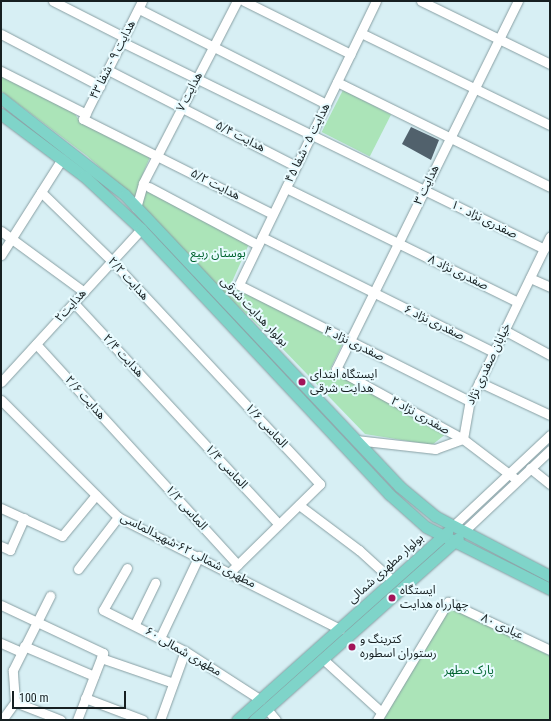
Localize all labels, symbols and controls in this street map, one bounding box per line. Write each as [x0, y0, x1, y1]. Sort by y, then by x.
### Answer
street label: هدایت ۹ - شفا ۴۳ [87, 18, 139, 102]
street label: هدایت ۷ [174, 70, 206, 114]
street label: هدایت ۵ - شفا ۴۵ [283, 101, 333, 185]
street label: هدایت ۵/۴ [213, 118, 267, 156]
street label: هدایت ۳ [411, 163, 443, 207]
street label: هدایت ۵/۲ [188, 166, 242, 204]
street label: صفدری نژاد ۱۰ [448, 198, 520, 242]
park label: بوستان ربیع [190, 247, 246, 261]
street label: صفدری نژاد ۸ [425, 252, 491, 294]
street label: هدایت ۲/۲ [104, 254, 152, 304]
street label: بولوار هدایت شرقی [217, 274, 291, 350]
street label: هدایت۲ [52, 286, 90, 326]
street label: صفدری نژاد ۶ [401, 302, 467, 344]
street label: خیابان صفدری نژاد [464, 321, 514, 407]
street label: صفدری نژاد ۴ [321, 323, 387, 365]
street label: هدایت ۲/۴ [99, 331, 147, 381]
place label: ایستگاه ابتدای هدایت شرقی [310, 368, 377, 396]
street label: هدایت ۲/۶ [62, 373, 108, 423]
marker: ایستگاه ابتدای هدایت شرقی [297, 377, 307, 387]
street label: صفدری نژاد ۲ [388, 394, 452, 438]
street label: الماسی ۱/۶ [242, 401, 290, 451]
street label: الماسی ۱/۴ [202, 442, 250, 492]
street label: الماسی ۱/۲ [162, 483, 210, 533]
street label: مطهری شمالی ۶۲-شهیدالماسی [118, 511, 258, 591]
street label: بولوار مطهری شمالی [345, 531, 427, 607]
place label: ایستگاه چهارراه هدایت [400, 584, 468, 612]
marker: ایستگاه چهارراه هدایت [387, 593, 397, 603]
street label: عبادی ۸۰ [479, 611, 525, 643]
street label: مطهری شمالی ۶۰ [142, 624, 224, 680]
place label: کترینگ و رستوران اسطوره [360, 633, 437, 661]
marker: کترینگ و رستوران اسطوره [347, 642, 357, 652]
park label: پارک مطهر [444, 664, 494, 678]
scale bar [14, 683, 128, 709]
text: 100 m [19, 691, 49, 705]

